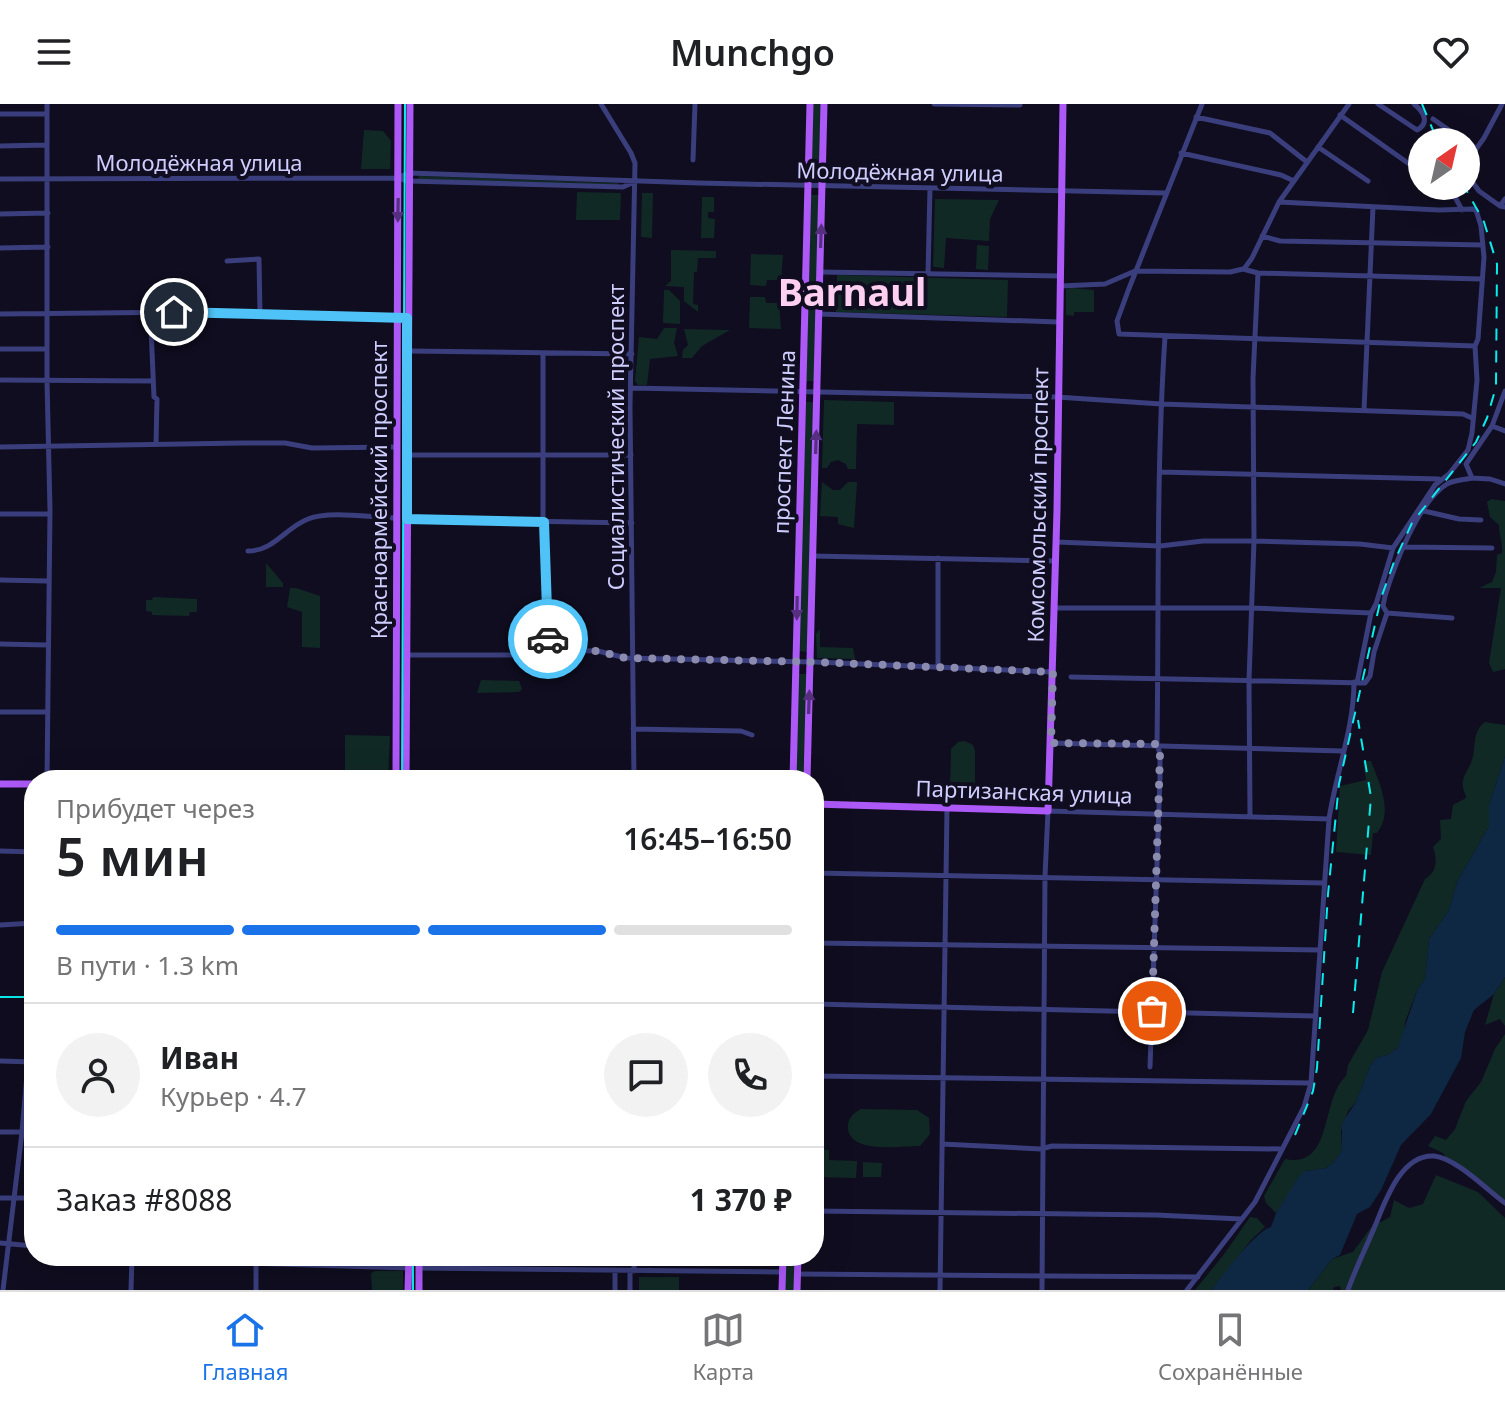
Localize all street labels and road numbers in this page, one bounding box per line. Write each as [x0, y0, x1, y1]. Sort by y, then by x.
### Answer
street label: Молодёжная улица [95, 147, 303, 177]
street label: Молодёжная улица [796, 154, 1004, 188]
street label: Социалистический проспект [600, 284, 630, 590]
street label: Красноармейский проспект [363, 341, 393, 639]
street label: проспект Ленина [765, 349, 801, 534]
street label: Комсомольский проспект [1020, 367, 1054, 643]
street label: Партизанская улица [915, 772, 1133, 810]

